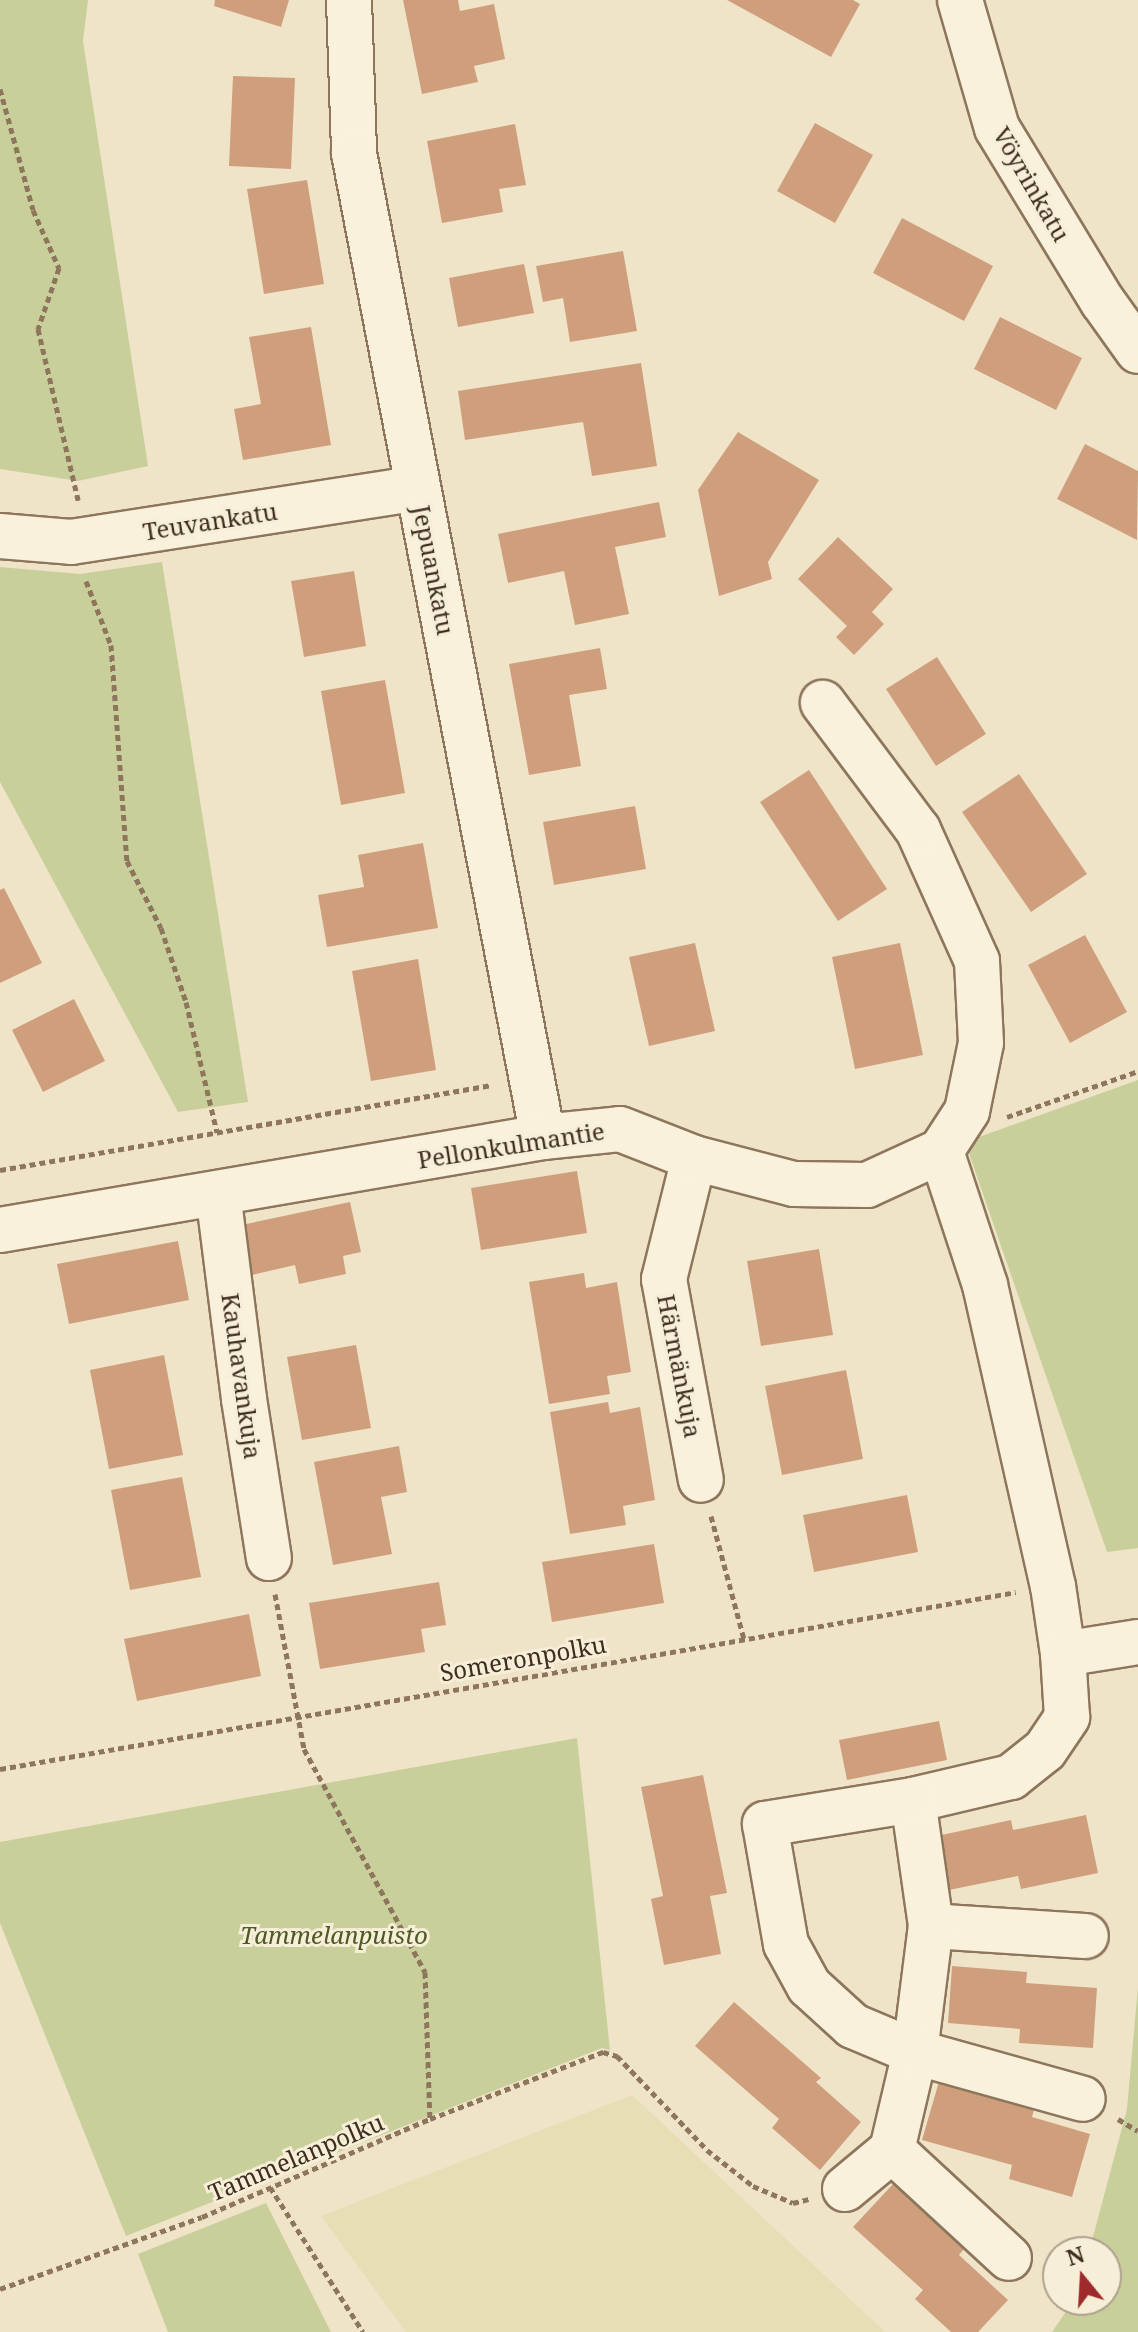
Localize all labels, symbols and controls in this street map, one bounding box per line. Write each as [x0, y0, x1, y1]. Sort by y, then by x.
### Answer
street label: Vöyrinkatu [988, 122, 1076, 246]
street label: Teuvankatu [141, 496, 279, 546]
street label: Jepuankatu [407, 503, 461, 637]
street label: Pellonkulmantie [415, 1116, 607, 1174]
street label: Kauhavankuja [216, 1291, 268, 1461]
street label: Härmänkuja [652, 1292, 708, 1440]
street label: Someronpolku [438, 1629, 608, 1687]
park label: Tammelanpuisto [240, 1921, 428, 1949]
street label: Tammelanpolku [204, 2107, 388, 2207]
north arrow [1042, 2236, 1122, 2316]
text: N [1062, 2238, 1088, 2272]

